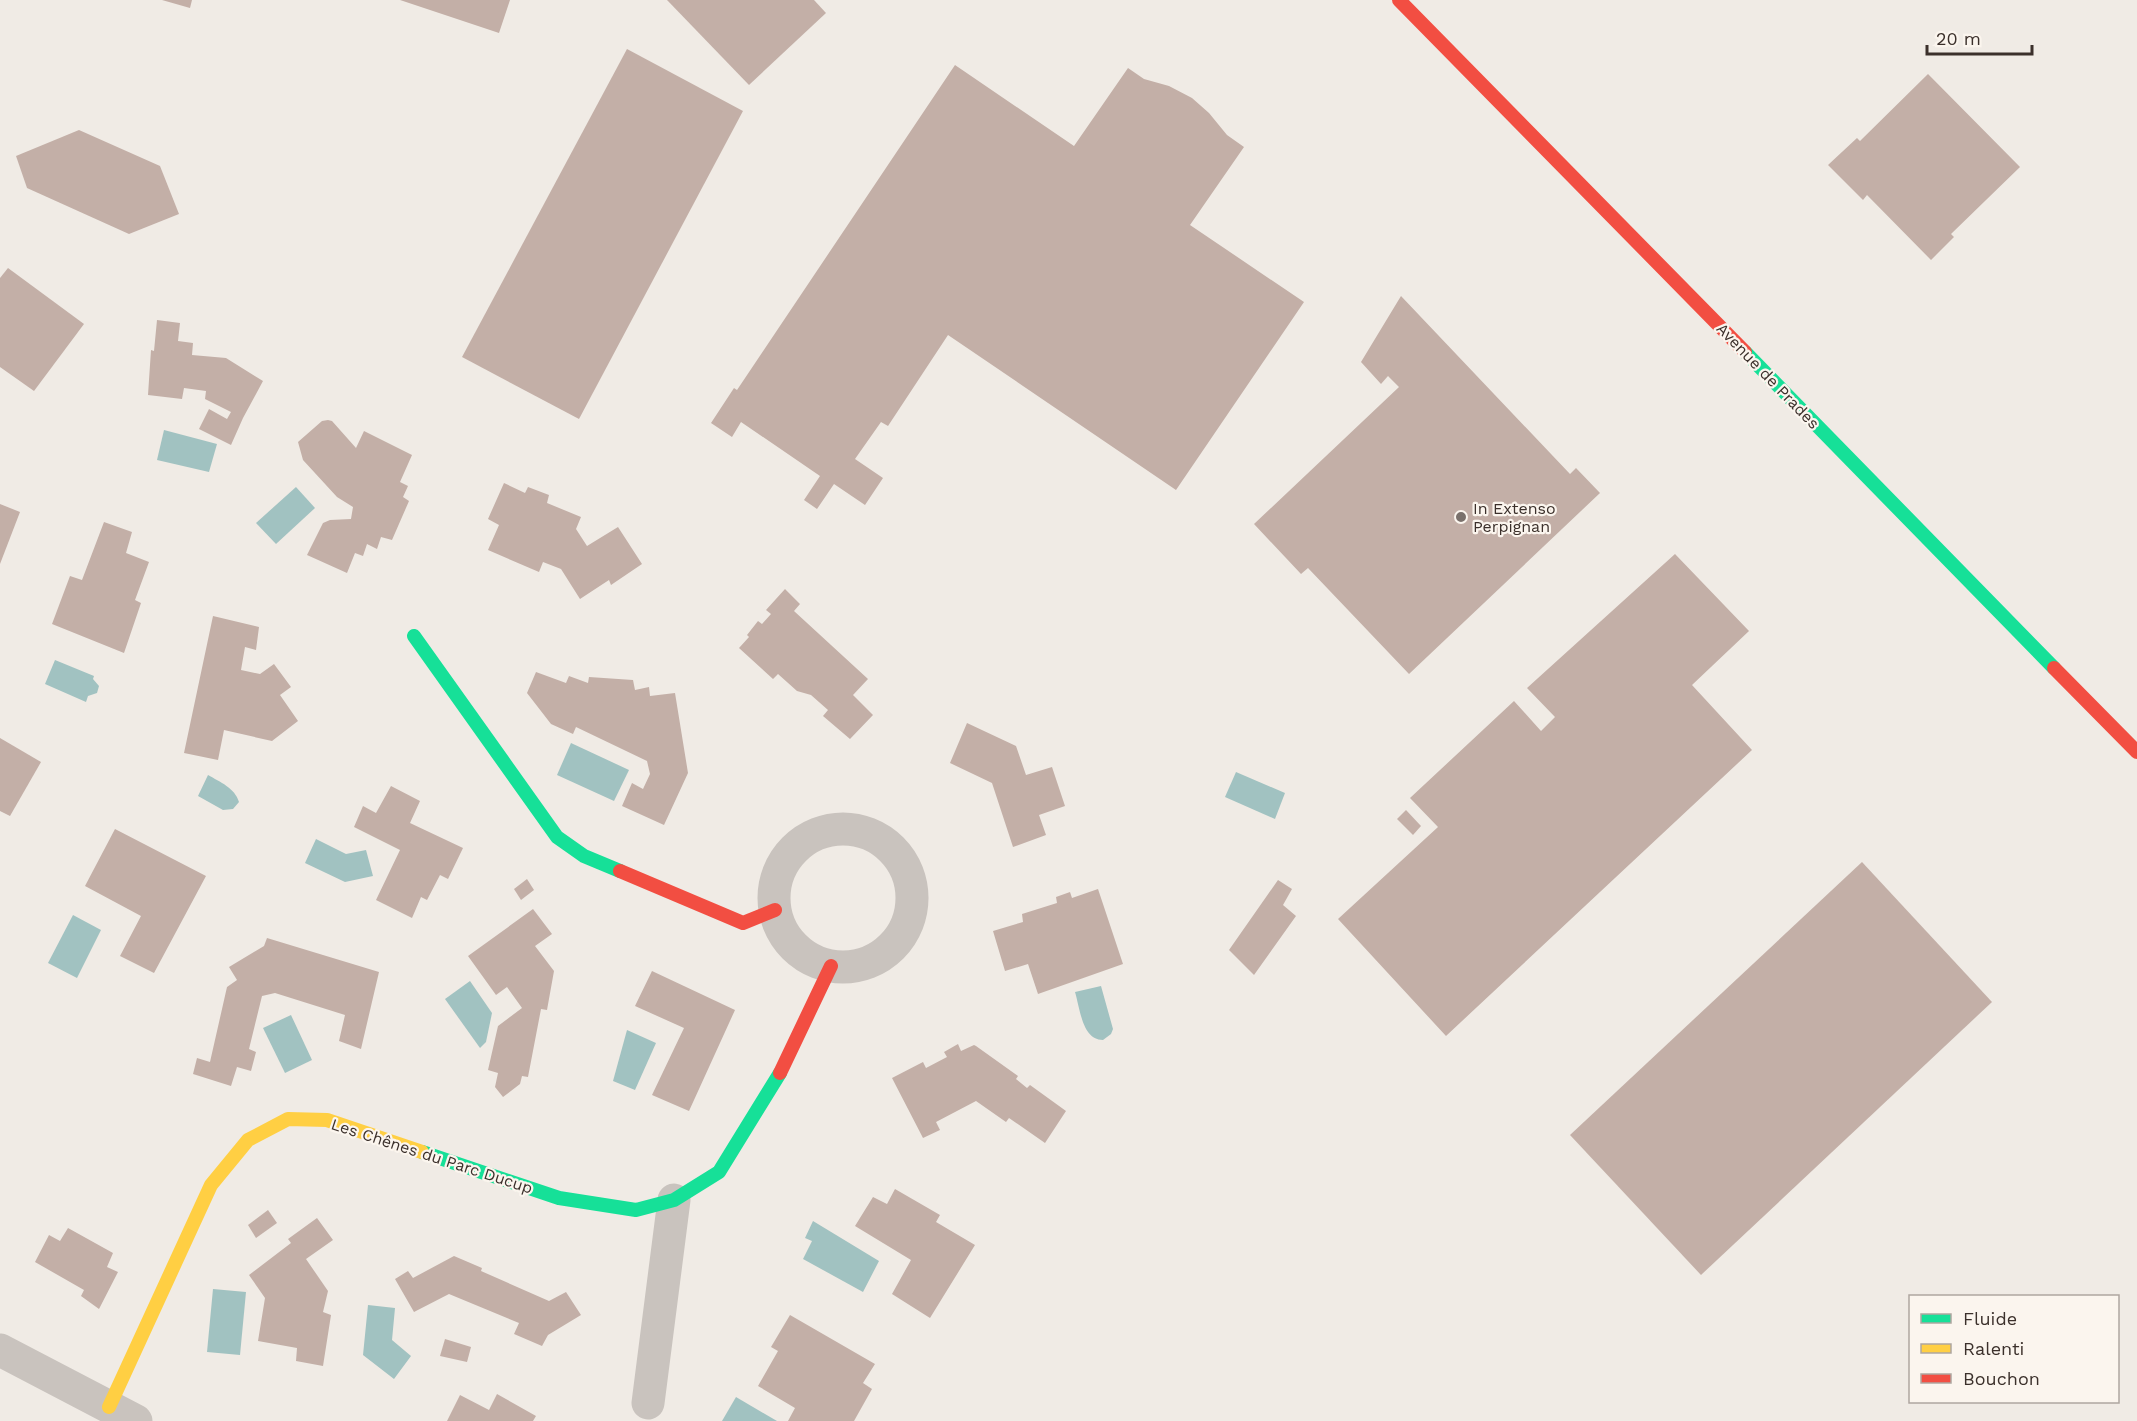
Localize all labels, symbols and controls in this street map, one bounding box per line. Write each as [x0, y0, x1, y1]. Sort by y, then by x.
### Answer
scale bar [1927, 18, 2032, 56]
text: 20 m [1936, 28, 1981, 49]
street label: Avenue de Prades [1713, 319, 1823, 433]
place label: In Extenso Perpignan [1473, 499, 1556, 536]
marker: In Extenso Perpignan [1454, 510, 1468, 524]
street label: Les Chênes du Parc Ducup [329, 1114, 535, 1198]
legend [1909, 1295, 2119, 1403]
text: Fluide [1963, 1308, 2017, 1329]
text: Ralenti [1963, 1338, 2024, 1359]
text: Bouchon [1963, 1368, 2040, 1389]

